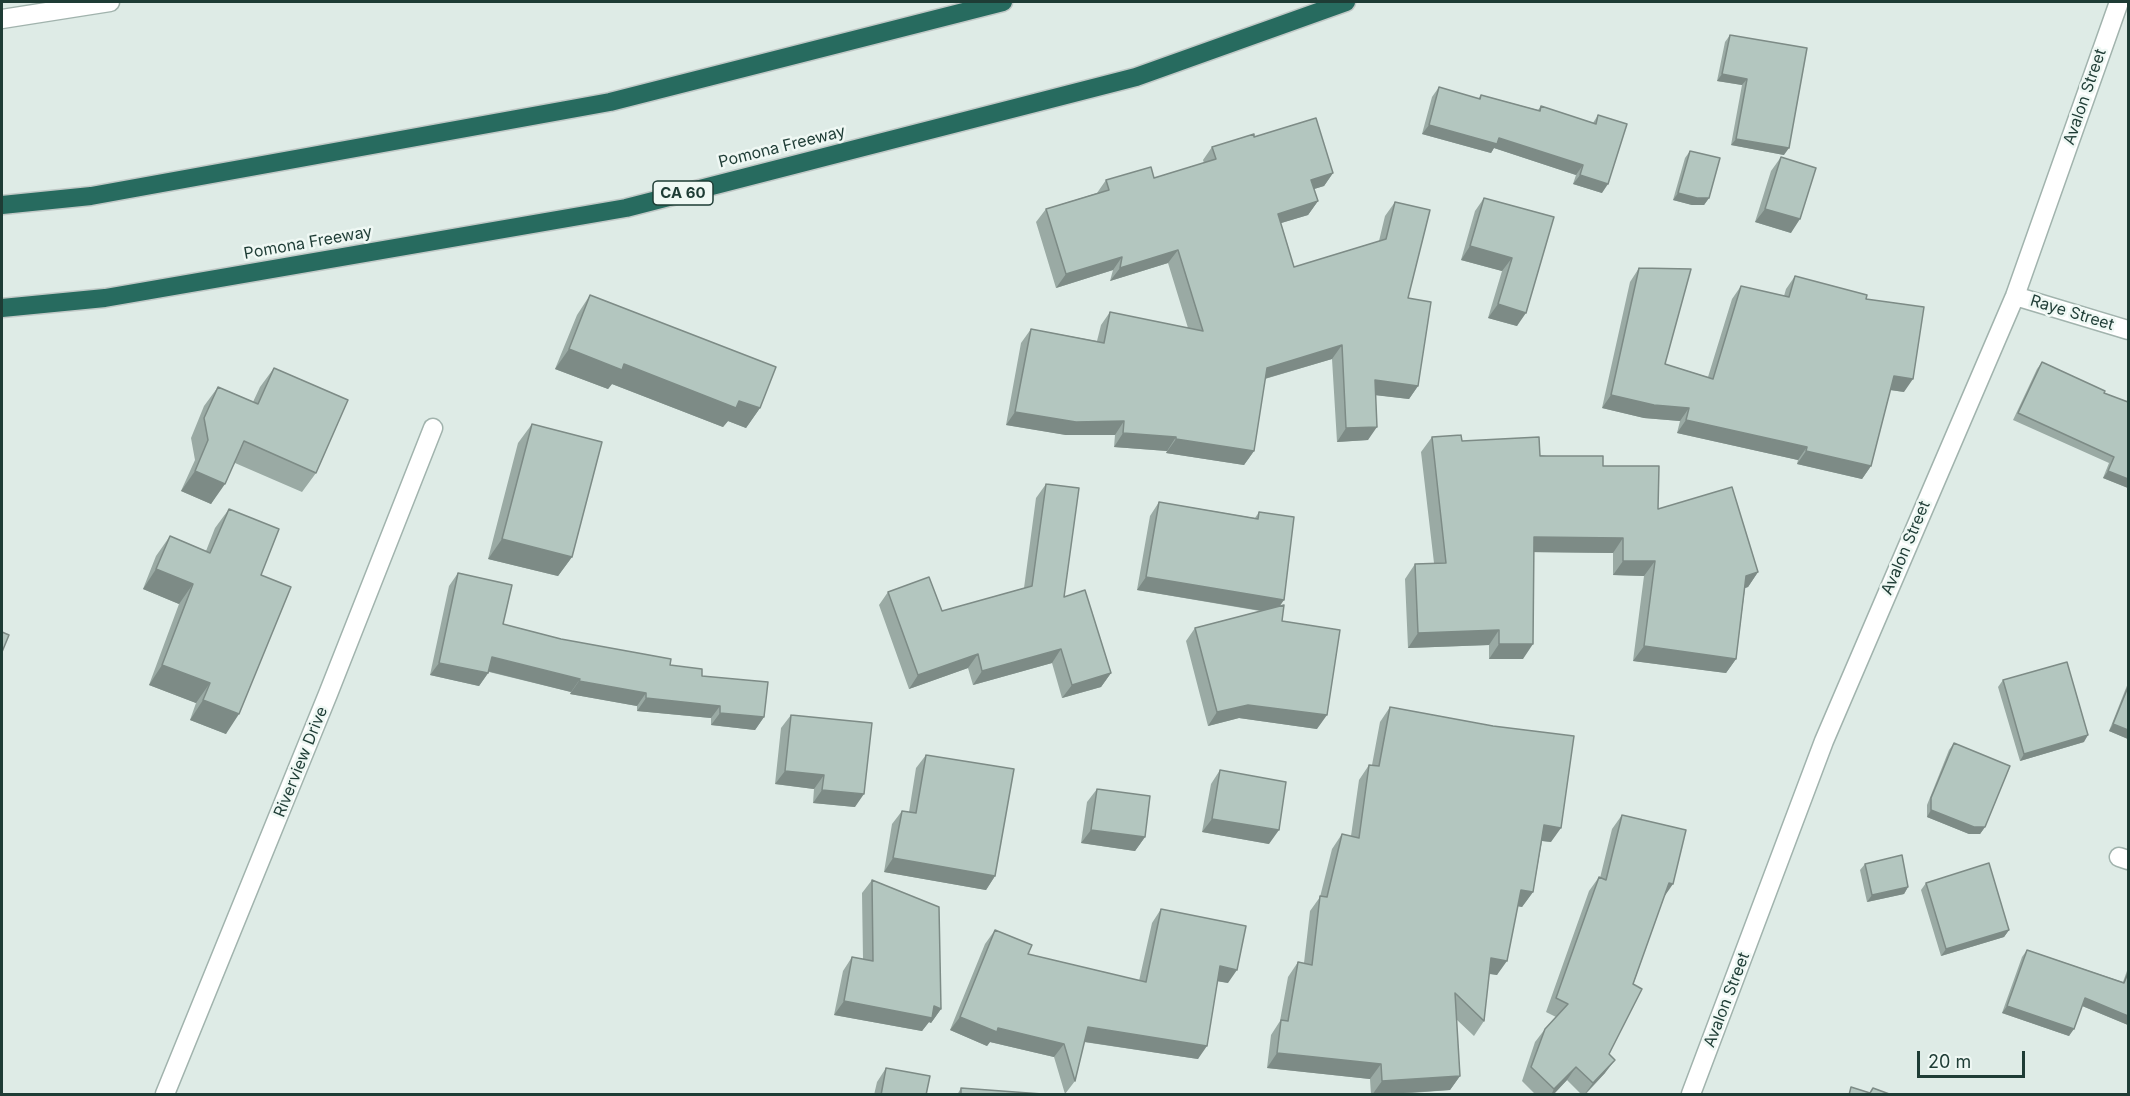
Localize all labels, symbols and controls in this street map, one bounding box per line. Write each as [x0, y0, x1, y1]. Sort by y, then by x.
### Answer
street label: Avalon Street [2060, 46, 2110, 148]
street label: Pomona Freeway [717, 122, 847, 172]
road number: CA 60 [653, 181, 713, 205]
street label: Pomona Freeway [242, 222, 374, 264]
street label: Raye Street [2028, 291, 2116, 335]
street label: Avalon Street [1878, 498, 1934, 598]
street label: Riverview Drive [270, 704, 332, 820]
street label: Avalon Street [1700, 950, 1754, 1050]
scale bar [1920, 1039, 2028, 1077]
text: 20 m [1928, 1051, 1971, 1072]

